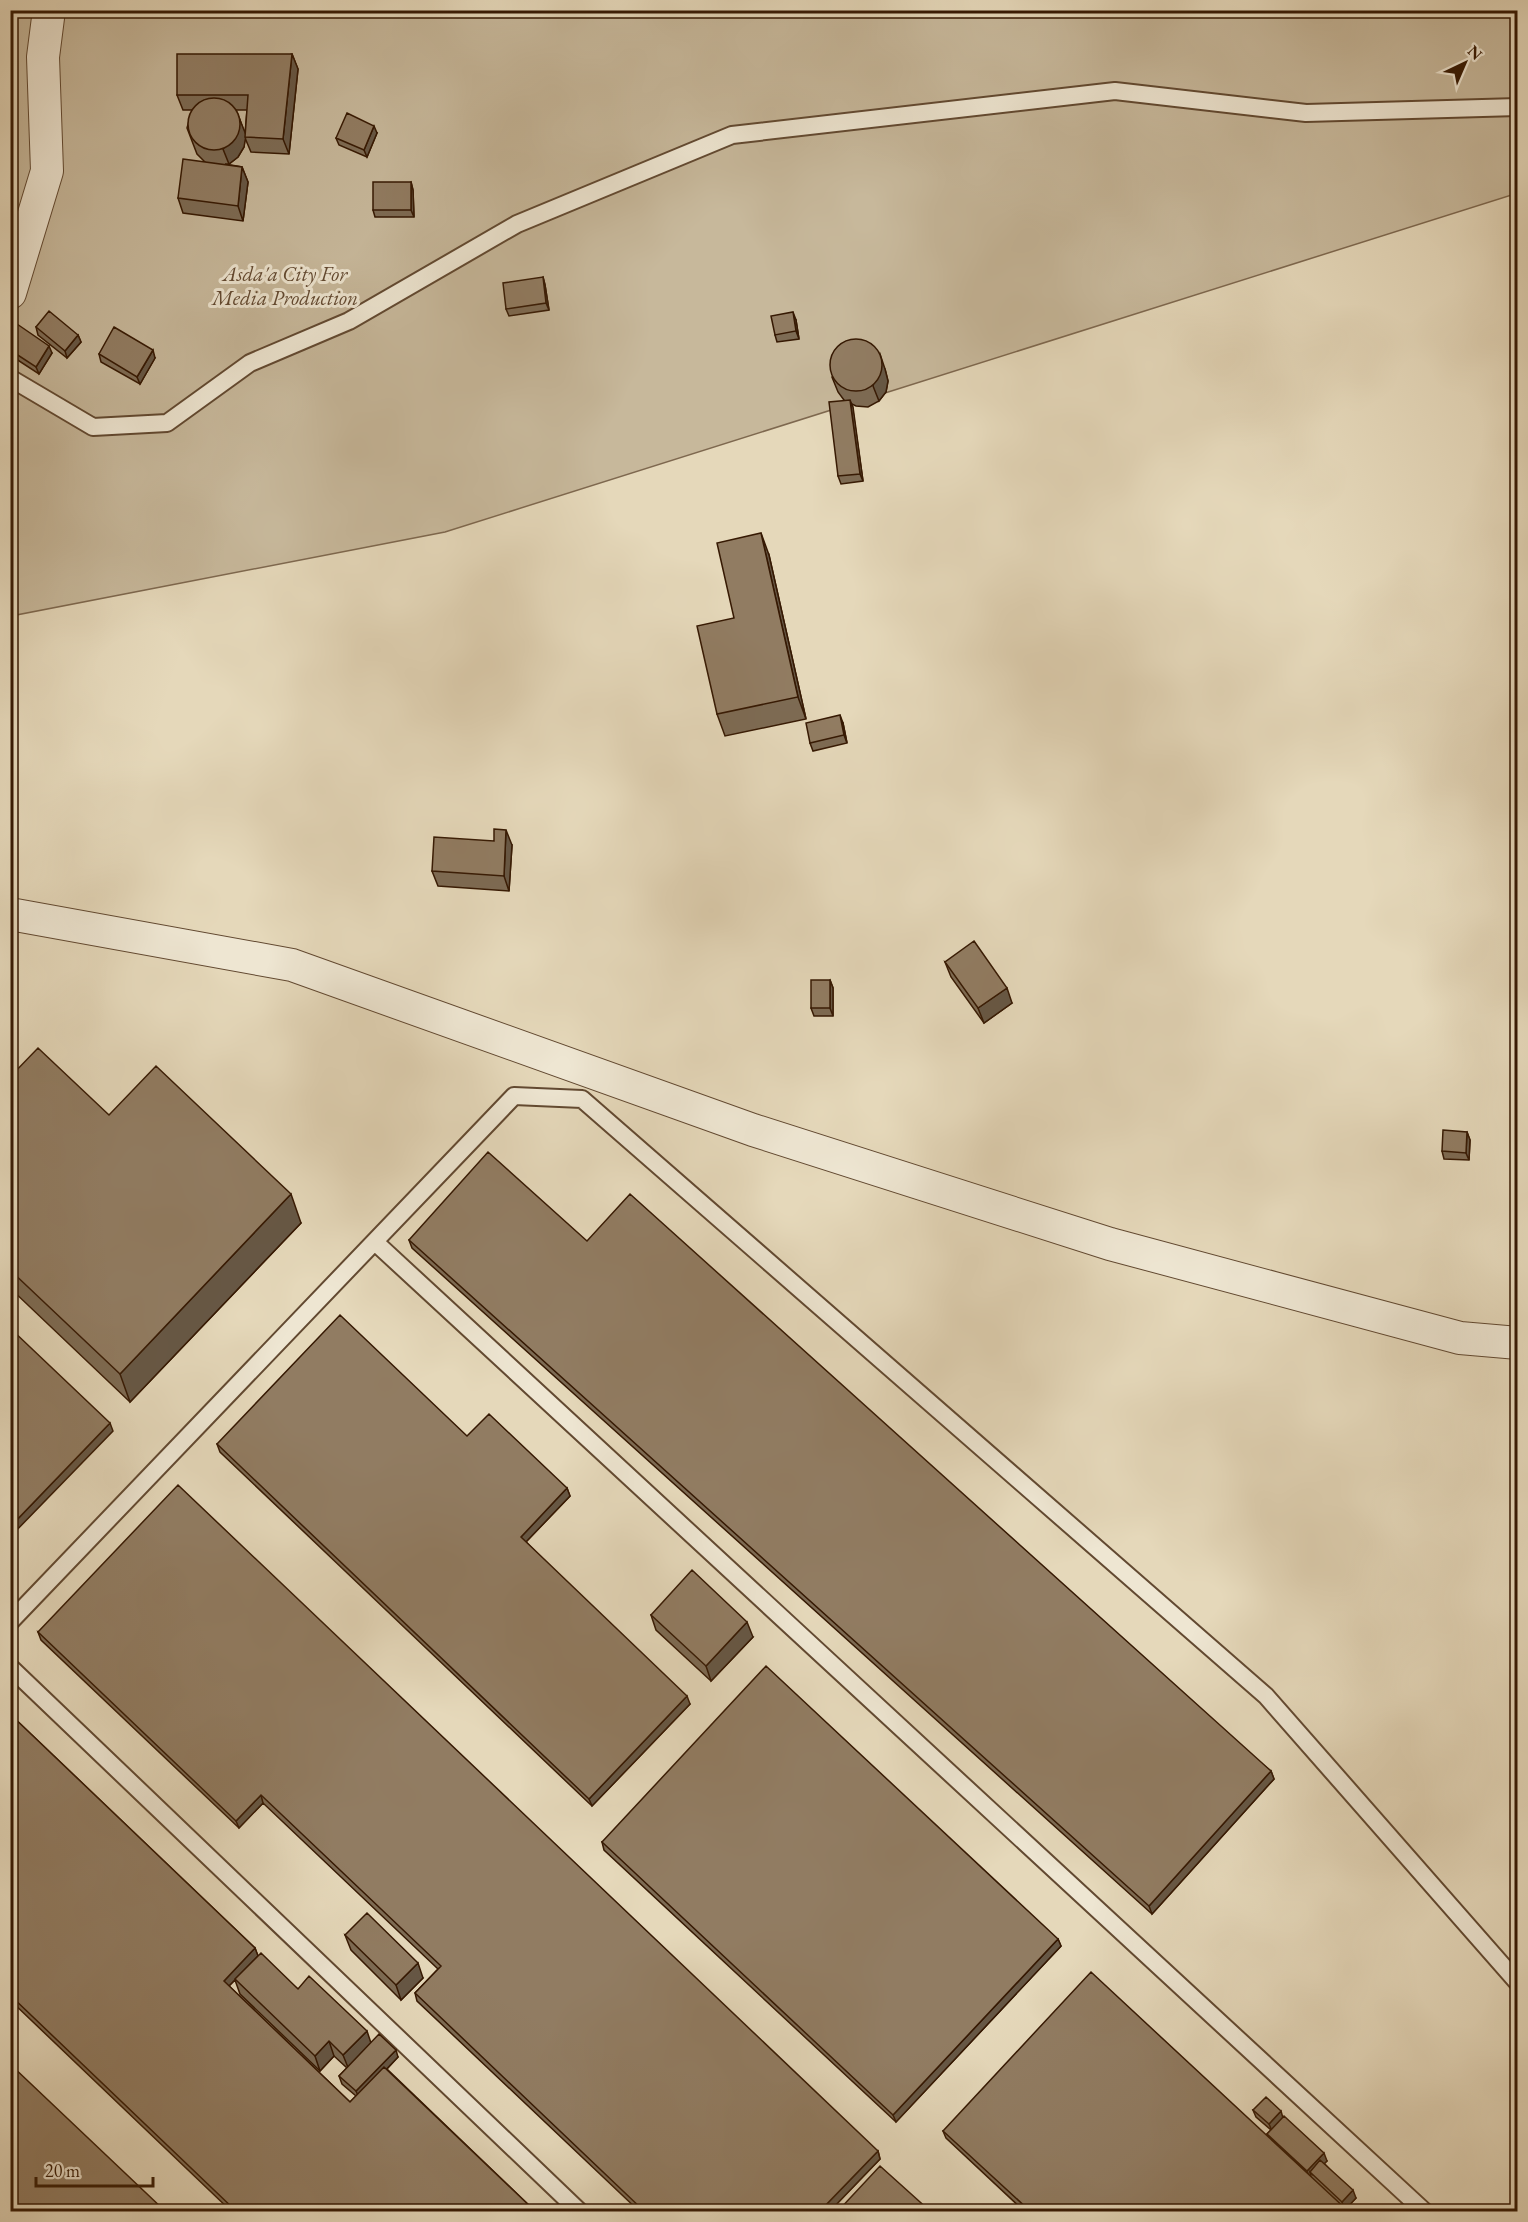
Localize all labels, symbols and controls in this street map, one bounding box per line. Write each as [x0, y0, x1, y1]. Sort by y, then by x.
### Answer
north arrow [1435, 33, 1495, 93]
text: N [1463, 41, 1487, 65]
park label: Asda'a City For Media Production [210, 260, 358, 311]
scale bar [36, 2150, 153, 2188]
text: 20 m [45, 2159, 80, 2182]

